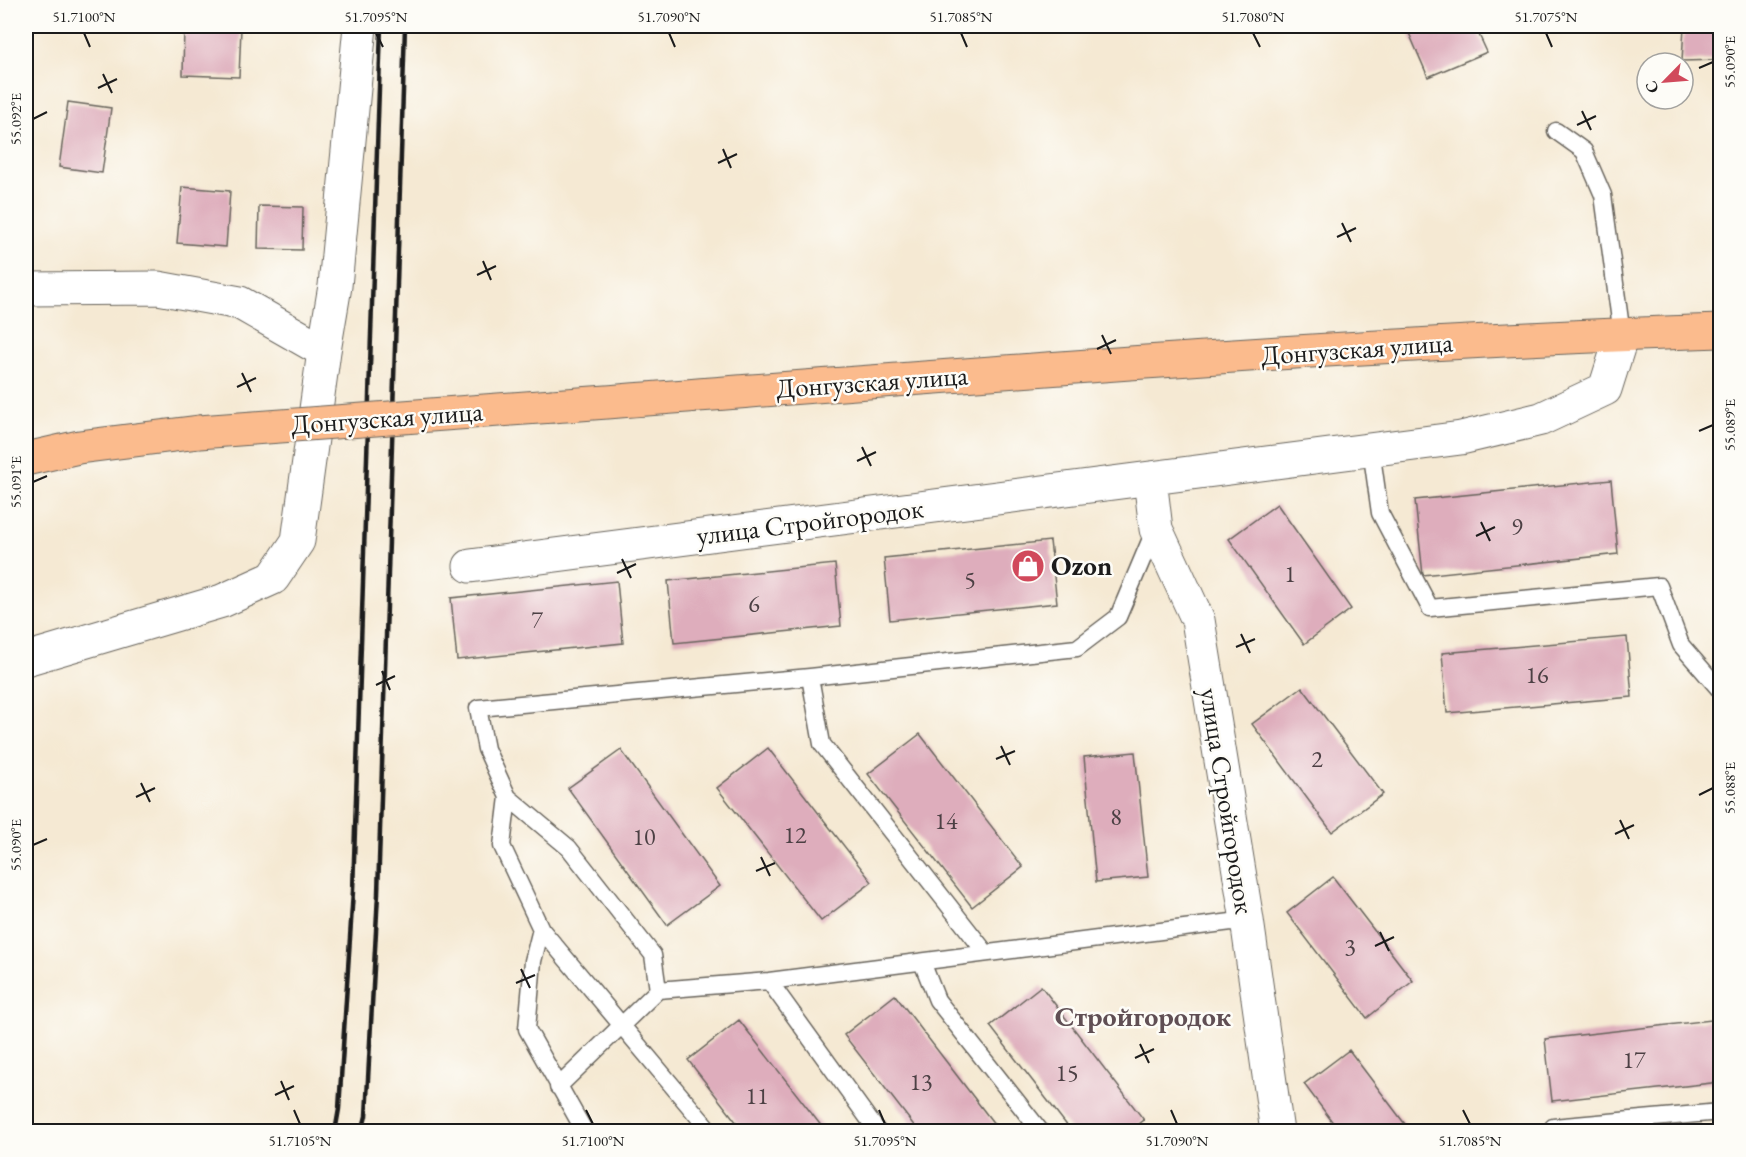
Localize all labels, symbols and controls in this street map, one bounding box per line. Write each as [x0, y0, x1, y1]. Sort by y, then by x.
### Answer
text: 51.7100°N [53, 7, 116, 26]
text: 51.7095°N [345, 7, 408, 26]
text: 51.7090°N [638, 7, 701, 26]
text: 51.7085°N [930, 7, 993, 26]
text: 51.7080°N [1222, 7, 1285, 26]
text: 51.7075°N [1515, 7, 1578, 26]
text: 55.090°E [1720, 35, 1739, 88]
north arrow [1635, 51, 1695, 111]
text: С [1640, 78, 1664, 97]
text: 55.092°E [6, 92, 25, 145]
street label: Донгузская улица [1260, 324, 1454, 373]
street label: Донгузская улица [775, 357, 969, 406]
street label: Донгузская улица [290, 393, 484, 442]
text: 55.089°E [1720, 398, 1739, 451]
text: 55.091°E [6, 455, 25, 508]
street label: улица Стройгородок [694, 490, 926, 553]
house number: 9 [1511, 511, 1523, 542]
shop icon: Ozon [1010, 548, 1046, 584]
place label: Ozon [1051, 548, 1112, 583]
house number: 1 [1284, 558, 1296, 589]
house number: 5 [964, 564, 976, 595]
house number: 6 [748, 588, 760, 619]
house number: 7 [531, 604, 543, 635]
house number: 16 [1525, 659, 1549, 690]
street label: улица Стройгородок [1192, 685, 1263, 917]
house number: 2 [1311, 743, 1323, 774]
text: 55.088°E [1720, 761, 1739, 814]
house number: 8 [1110, 801, 1122, 832]
house number: 14 [934, 805, 958, 836]
text: 55.090°E [6, 818, 25, 871]
house number: 12 [783, 819, 807, 850]
house number: 10 [632, 821, 656, 852]
house number: 3 [1344, 931, 1356, 962]
district label: Стройгородок [1055, 998, 1232, 1034]
house number: 17 [1622, 1044, 1646, 1075]
house number: 15 [1055, 1057, 1079, 1088]
house number: 13 [909, 1066, 933, 1097]
house number: 11 [745, 1080, 769, 1111]
text: 51.7105°N [269, 1131, 332, 1150]
text: 51.7100°N [562, 1131, 625, 1150]
text: 51.7095°N [854, 1131, 917, 1150]
text: 51.7090°N [1146, 1131, 1209, 1150]
text: 51.7085°N [1439, 1131, 1502, 1150]

